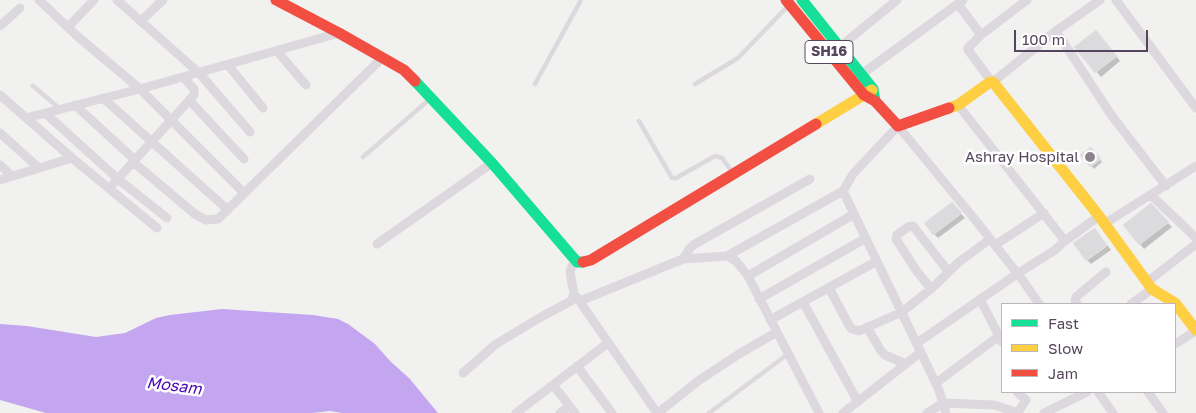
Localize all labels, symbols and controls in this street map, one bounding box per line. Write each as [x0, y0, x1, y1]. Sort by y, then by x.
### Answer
scale bar [1016, 20, 1150, 52]
text: 100 m [1022, 30, 1065, 48]
road number: SH16 [805, 41, 853, 64]
place label: Ashray Hospital [965, 148, 1079, 166]
marker: Ashray Hospital [1083, 150, 1097, 164]
legend [1001, 303, 1176, 393]
text: Fast [1048, 314, 1079, 332]
text: Slow [1048, 339, 1083, 357]
text: Jam [1048, 364, 1078, 382]
water label: Mosam [146, 373, 202, 399]

